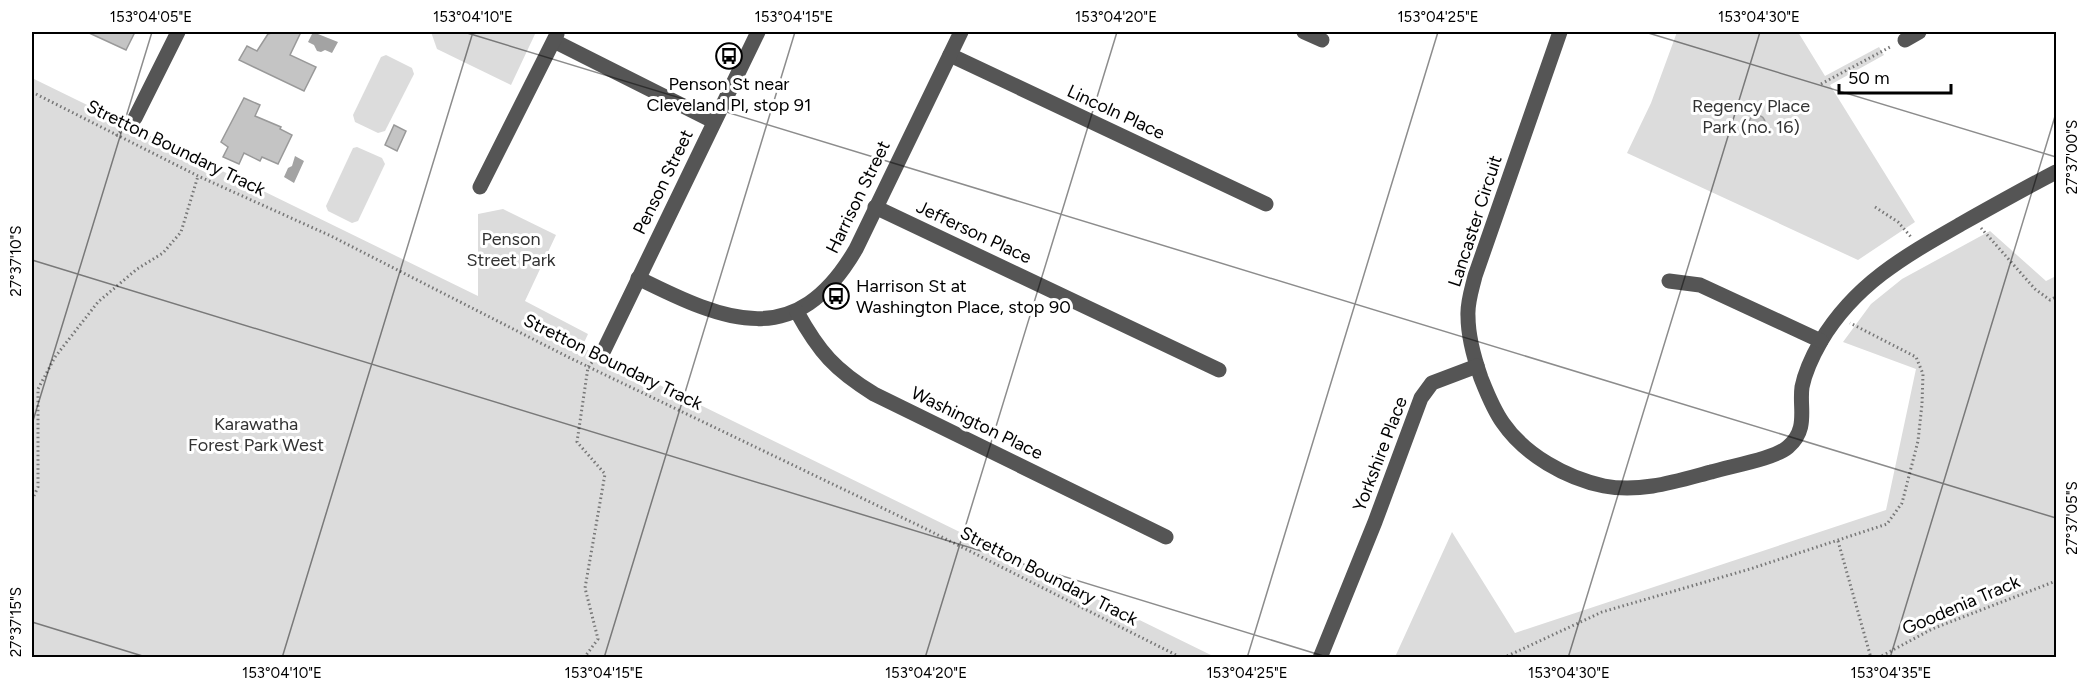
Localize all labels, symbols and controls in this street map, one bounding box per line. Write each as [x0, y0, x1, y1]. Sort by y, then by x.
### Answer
text: 153°04'05"E [110, 8, 192, 26]
text: 153°04'10"E [433, 8, 513, 26]
text: 153°04'15"E [755, 8, 833, 26]
text: 153°04'20"E [1075, 8, 1157, 26]
text: 153°04'25"E [1397, 8, 1479, 26]
text: 153°04'30"E [1718, 8, 1800, 26]
bus stop icon: Penson St near Cleveland Pl, stop 91 [714, 41, 744, 71]
scale bar [1839, 57, 1952, 95]
text: 50 m [1848, 67, 1890, 89]
place label: Penson St near Cleveland Pl, stop 91 [647, 73, 811, 116]
street label: Lincoln Place [1064, 80, 1169, 144]
street label: Stretton Boundary Track [83, 95, 269, 201]
park label: Regency Place Park (no. 16) [1692, 95, 1810, 138]
text: 27°37'00"S [2063, 120, 2081, 194]
street label: Penson Street [628, 126, 698, 238]
street label: Harrison Street [821, 137, 895, 257]
street label: Lancaster Circuit [1443, 152, 1507, 290]
street label: Jefferson Place [913, 196, 1035, 268]
text: 27°37'10"S [7, 225, 25, 297]
park label: Penson Street Park [466, 228, 556, 271]
place label: Harrison St at Washington Place, stop 90 [856, 275, 1071, 318]
bus stop icon: Harrison St at Washington Place, stop 90 [821, 281, 851, 311]
street label: Stretton Boundary Track [520, 309, 706, 415]
street label: Washington Place [908, 382, 1047, 464]
street label: Yorkshire Place [1348, 393, 1412, 514]
park label: Karawatha Forest Park West [188, 413, 324, 456]
text: 27°37'05"S [2063, 481, 2081, 555]
street label: Stretton Boundary Track [957, 522, 1142, 630]
street label: Goodenia Track [1899, 570, 2023, 640]
text: 27°37'15"S [7, 587, 25, 657]
text: 153°04'10"E [242, 664, 322, 682]
text: 153°04'15"E [565, 664, 643, 682]
text: 153°04'20"E [885, 664, 967, 682]
text: 153°04'25"E [1206, 664, 1288, 682]
text: 153°04'30"E [1528, 664, 1610, 682]
text: 153°04'35"E [1851, 664, 1931, 682]

